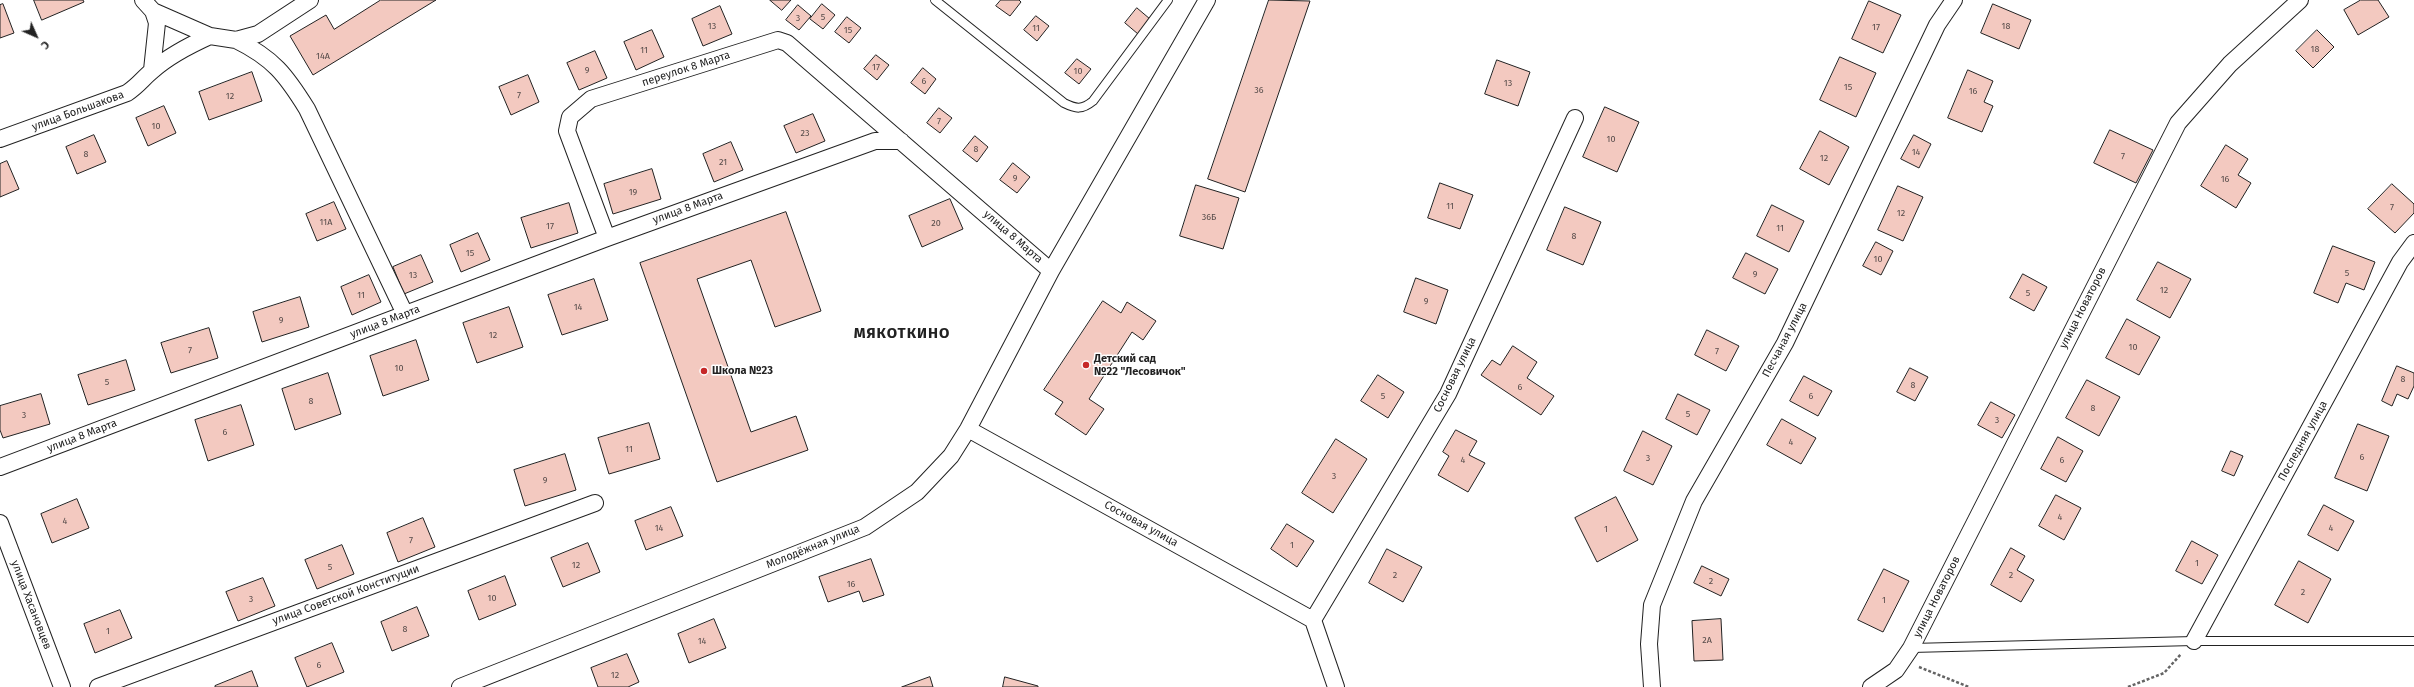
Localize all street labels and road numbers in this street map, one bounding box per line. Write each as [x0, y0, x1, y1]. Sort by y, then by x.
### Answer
street label: переулок 8 Марта [640, 49, 732, 89]
street label: улица Большакова [30, 88, 126, 134]
street label: улица 8 Марта [651, 189, 725, 227]
street label: улица 8 Марта [981, 208, 1045, 266]
street label: улица Новаторов [2057, 265, 2109, 351]
street label: Песчаная улица [1760, 300, 1810, 380]
street label: улица 8 Марта [348, 303, 422, 341]
street label: Сосновая улица [1431, 335, 1479, 415]
street label: Последняя улица [2275, 399, 2331, 483]
street label: улица 8 Марта [45, 417, 119, 455]
street label: Сосновая улица [1102, 498, 1180, 550]
street label: Молодёжная улица [764, 522, 862, 572]
street label: улица Новаторов [1911, 554, 1963, 640]
street label: улица Хасановцев [8, 559, 54, 651]
street label: улица Советской Конституции [271, 562, 421, 628]

